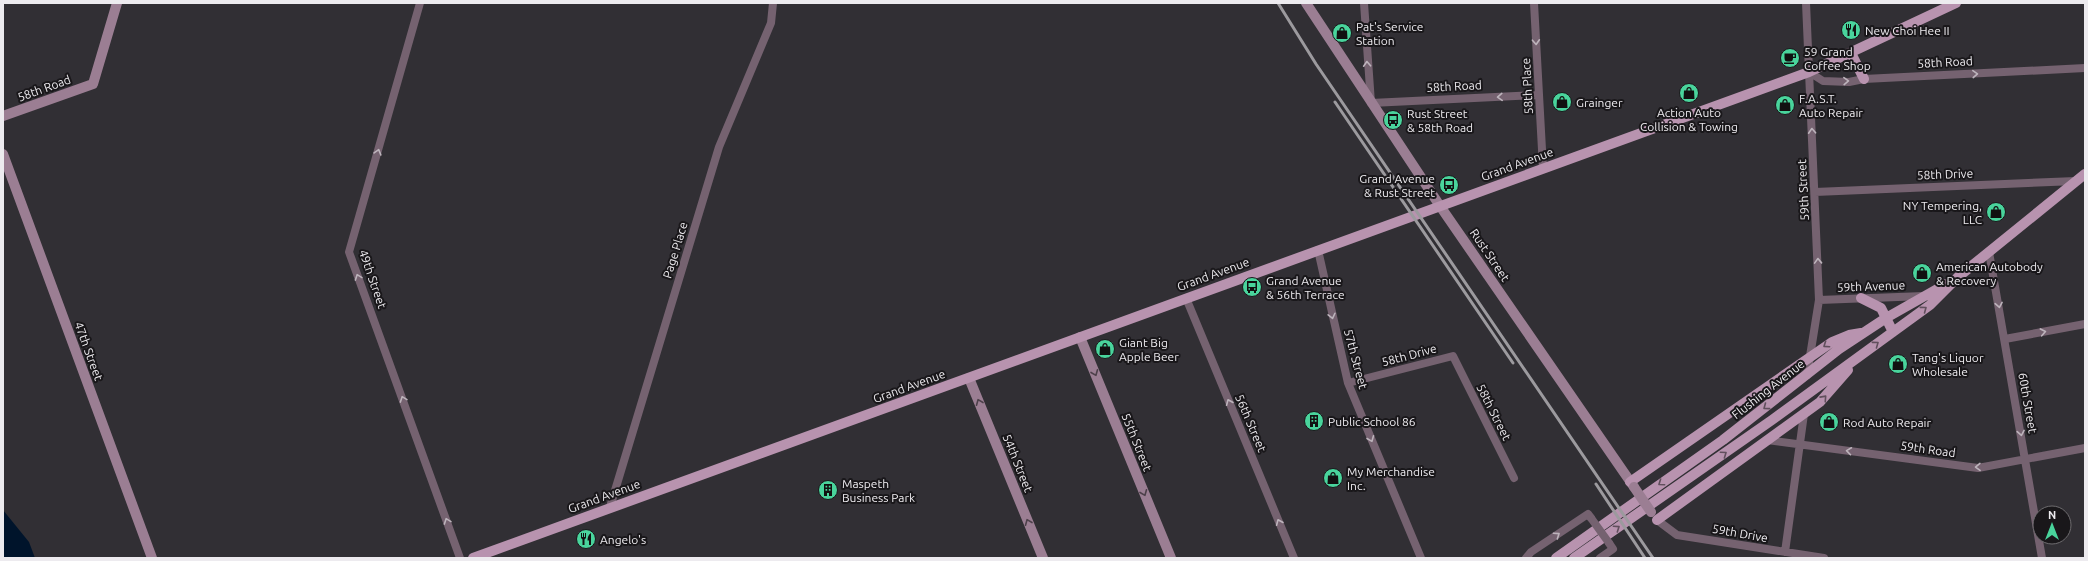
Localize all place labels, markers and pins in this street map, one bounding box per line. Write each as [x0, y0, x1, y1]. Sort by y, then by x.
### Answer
restaurant icon: New Choi Hee II [1840, 19, 1862, 41]
place label: Pat's Service Station [1356, 20, 1423, 47]
shop icon: Pat's Service Station [1331, 22, 1353, 44]
place label: New Choi Hee II [1865, 24, 1950, 37]
place label: 59 Grand Coffee Shop [1804, 45, 1871, 72]
cafe icon: 59 Grand Coffee Shop [1779, 47, 1801, 69]
shop icon: Action Auto Collision & Towing [1678, 82, 1700, 104]
shop icon: Grainger [1551, 91, 1573, 113]
place label: F.A.S.T. Auto Repair [1799, 92, 1863, 119]
shop icon: F.A.S.T. Auto Repair [1774, 94, 1796, 116]
place label: Grainger [1576, 96, 1623, 109]
place label: Action Auto Collision & Towing [1640, 106, 1738, 133]
place label: Rust Street & 58th Road [1407, 107, 1473, 134]
bus stop icon: Rust Street & 58th Road [1382, 109, 1404, 131]
place label: Grand Avenue & Rust Street [1359, 172, 1435, 199]
bus stop icon: Grand Avenue & Rust Street [1438, 174, 1460, 196]
place label: NY Tempering, LLC [1903, 199, 1983, 226]
shop icon: NY Tempering, LLC [1985, 201, 2007, 223]
place label: American Autobody & Recovery [1936, 260, 2043, 287]
shop icon: American Autobody & Recovery [1911, 262, 1933, 284]
place label: Grand Avenue & 56th Terrace [1266, 274, 1345, 301]
bus stop icon: Grand Avenue & 56th Terrace [1241, 276, 1263, 298]
place label: Giant Big Apple Beer [1119, 336, 1179, 363]
shop icon: Giant Big Apple Beer [1094, 338, 1116, 360]
place label: Tang's Liquor Wholesale [1912, 351, 1984, 378]
shop icon: Tang's Liquor Wholesale [1887, 353, 1909, 375]
building icon: Public School 86 [1303, 410, 1325, 432]
shop icon: Rod Auto Repair [1818, 411, 1840, 433]
place label: Public School 86 [1328, 415, 1416, 428]
place label: Rod Auto Repair [1843, 416, 1932, 429]
place label: My Merchandise Inc. [1347, 465, 1435, 492]
shop icon: My Merchandise Inc. [1322, 467, 1344, 489]
place label: Maspeth Business Park [842, 477, 915, 504]
building icon: Maspeth Business Park [817, 479, 839, 501]
restaurant icon: Angelo's [575, 528, 597, 550]
place label: Angelo's [600, 533, 646, 546]

